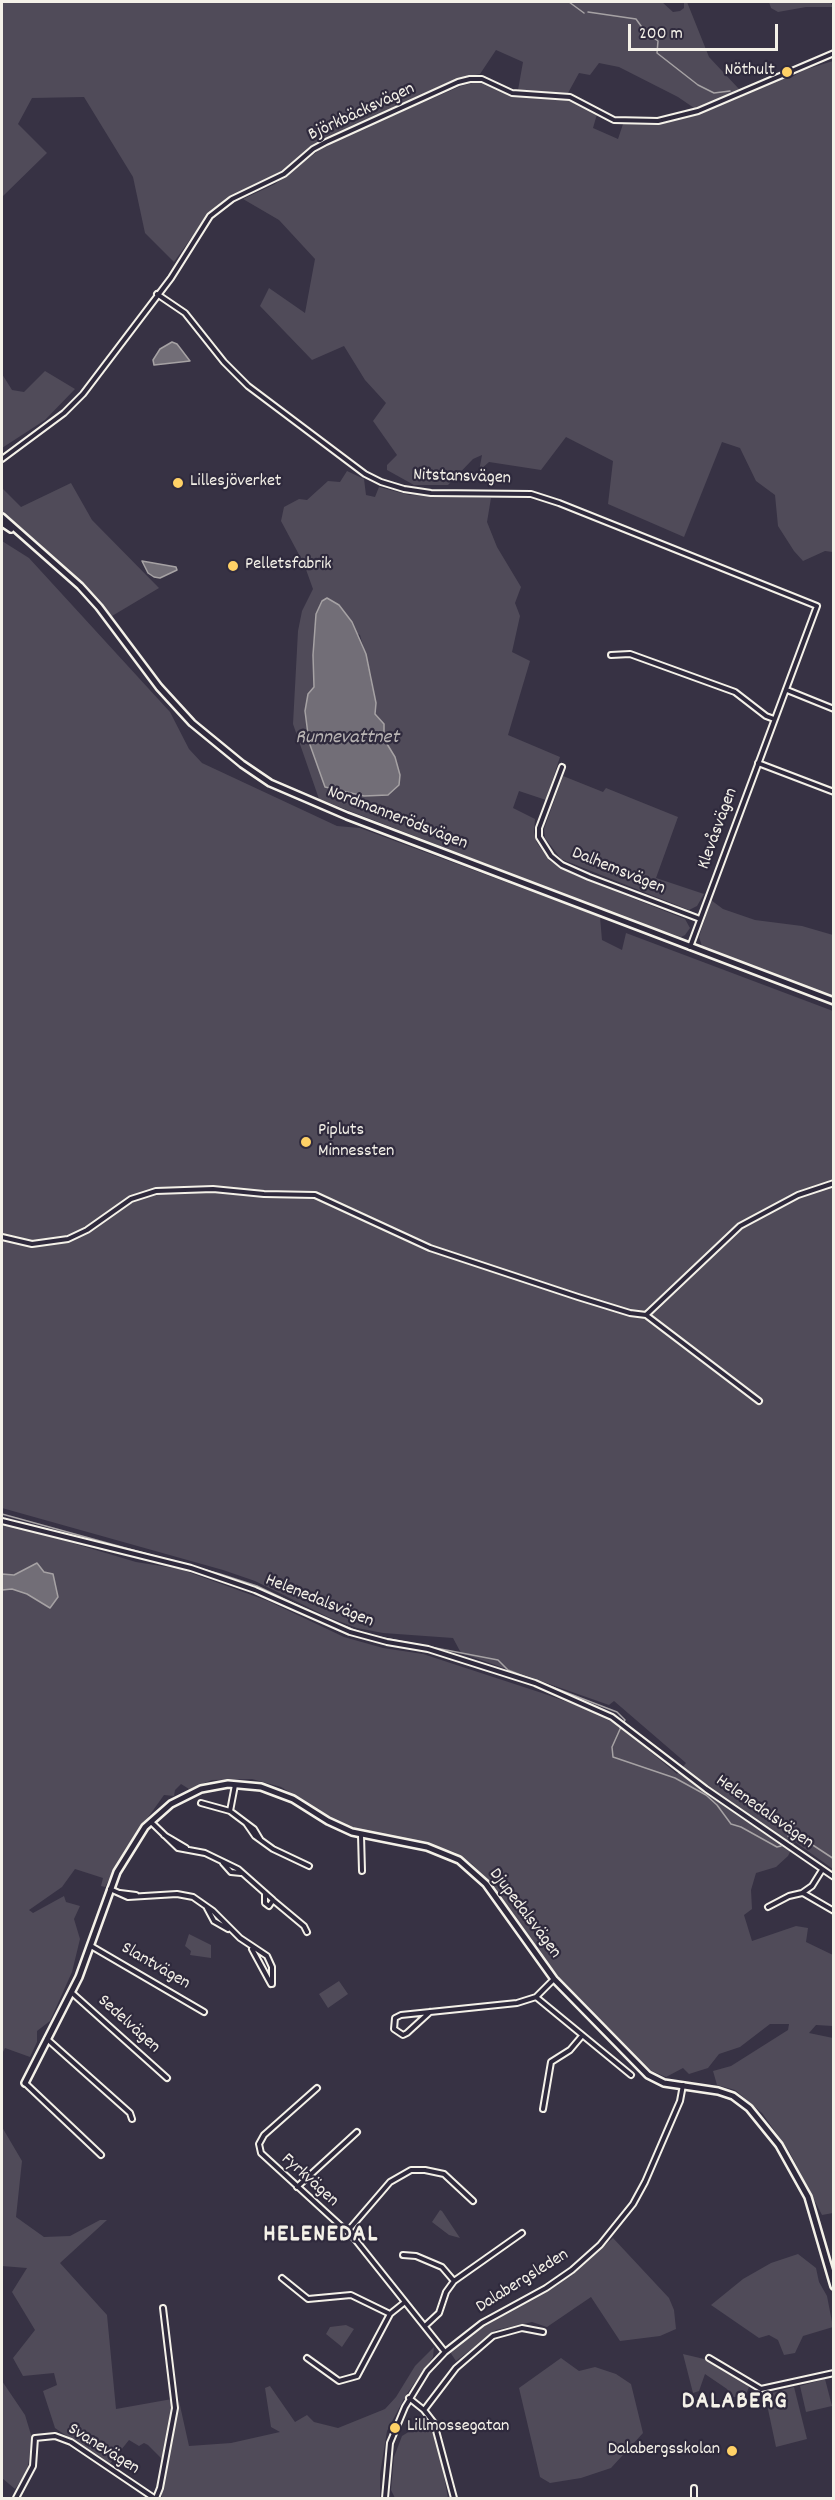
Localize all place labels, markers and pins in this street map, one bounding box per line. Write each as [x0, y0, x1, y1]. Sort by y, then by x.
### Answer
place label: Nöthult [725, 61, 775, 83]
marker: Nöthult [780, 65, 794, 79]
place label: Lillesjöverket [190, 472, 281, 494]
marker: Lillesjöverket [171, 476, 185, 490]
place label: Pelletsfabrik [245, 555, 332, 577]
marker: Pelletsfabrik [226, 559, 240, 573]
place label: Pipluts Minnessten [318, 1121, 394, 1164]
marker: Pipluts Minnessten [299, 1135, 313, 1149]
place label: Lillmossegatan [407, 2417, 509, 2439]
marker: Lillmossegatan [388, 2421, 402, 2435]
place label: Dalabergsskolan [608, 2440, 720, 2462]
marker: Dalabergsskolan [725, 2444, 739, 2458]

